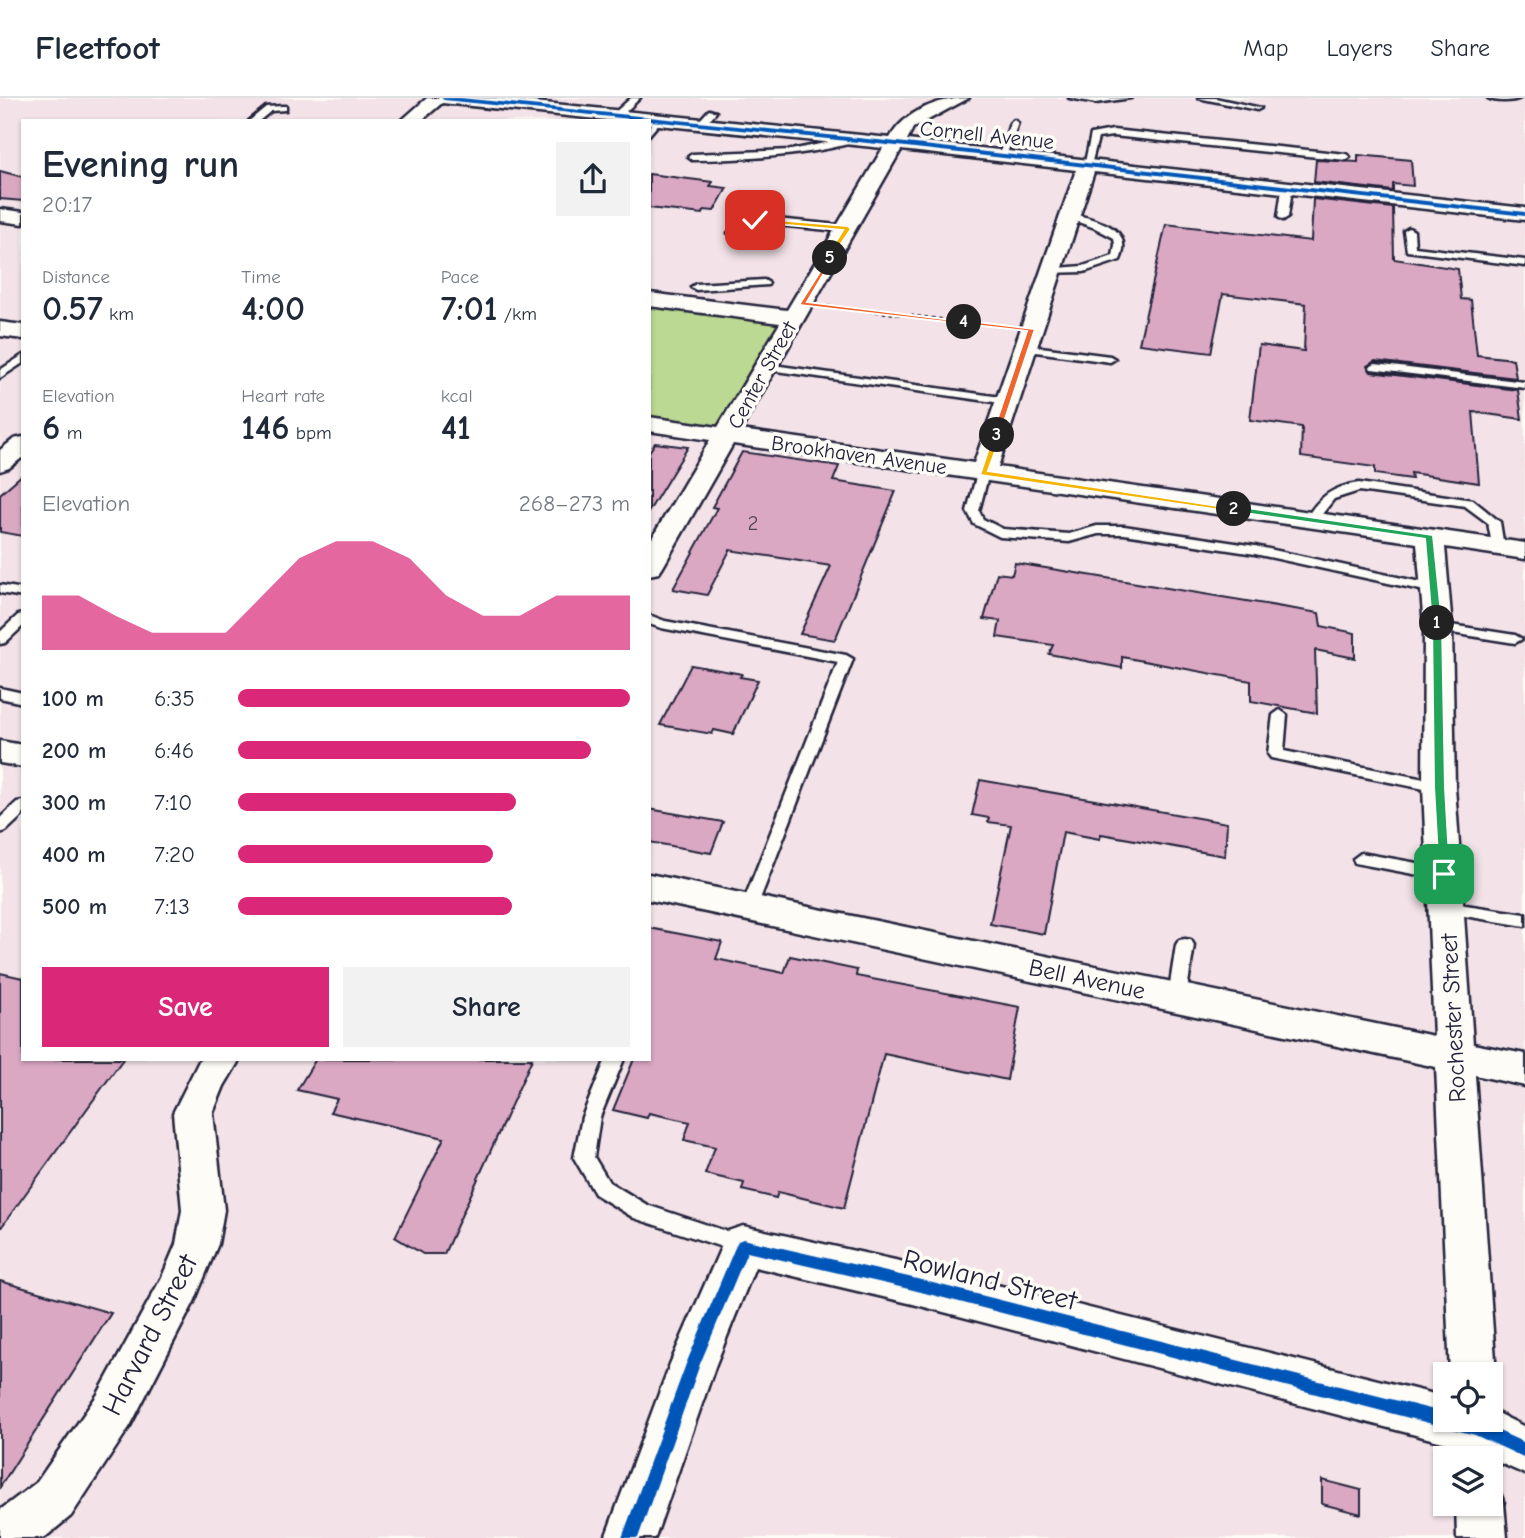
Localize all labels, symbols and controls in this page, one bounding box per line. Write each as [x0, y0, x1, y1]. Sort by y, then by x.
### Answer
text: Fleetfoot [35, 29, 160, 67]
text: Map [1243, 34, 1289, 62]
text: Layers [1327, 34, 1392, 62]
text: Share [1430, 34, 1490, 62]
street label: Cornell Avenue [919, 116, 1055, 154]
button: share [556, 142, 630, 216]
text: Evening run [42, 143, 239, 187]
pin [725, 190, 785, 250]
text: 20:17 [42, 191, 92, 218]
icon: check [736, 201, 774, 239]
pin: 5 [812, 240, 848, 276]
text: 5 [824, 246, 835, 268]
text: Distance [42, 266, 110, 288]
text: Time [241, 266, 281, 288]
text: Pace [441, 266, 479, 288]
text: 0.57 [42, 288, 103, 329]
text: 4:00 [241, 288, 305, 329]
text: 7:01 [441, 288, 497, 329]
text: km [103, 303, 134, 325]
text: /km [497, 303, 537, 325]
pin: 4 [946, 304, 982, 340]
text: 4 [959, 310, 968, 332]
street label: Center Street [723, 316, 802, 433]
text: Elevation [42, 385, 115, 407]
text: Heart rate [241, 385, 325, 407]
text: kcal [441, 385, 473, 407]
text: 6 [42, 407, 60, 448]
text: 146 [241, 407, 289, 448]
text: 41 [441, 407, 471, 448]
pin: 3 [979, 418, 1014, 452]
text: m [60, 422, 82, 444]
text: bpm [289, 422, 332, 444]
text: 3 [992, 423, 1001, 445]
street label: Brookhaven Avenue [770, 431, 948, 479]
text: Elevation [42, 490, 130, 517]
text: 268–273 m [519, 490, 630, 517]
pin: 2 [1216, 492, 1252, 526]
text: 2 [1229, 497, 1238, 519]
house number: 2 [748, 511, 758, 535]
pin: 1 [1420, 606, 1454, 640]
text: 1 [1433, 611, 1440, 633]
text: 100 m [42, 685, 104, 712]
text: 6:35 [154, 685, 195, 712]
text: 200 m [42, 737, 106, 764]
text: 6:46 [154, 737, 194, 764]
text: 300 m [42, 789, 106, 816]
text: 7:10 [154, 789, 192, 816]
text: 400 m [42, 841, 106, 868]
text: 7:20 [154, 841, 195, 868]
pin [1414, 844, 1474, 904]
icon: arrive [1425, 855, 1463, 893]
text: 500 m [42, 893, 107, 920]
text: 7:13 [154, 893, 190, 920]
street label: Rochester Street [1435, 932, 1471, 1103]
street label: Bell Avenue [1026, 953, 1148, 1005]
button: Save [42, 967, 329, 1047]
button: Share [343, 967, 630, 1047]
street label: Rowland Street [900, 1243, 1081, 1317]
street label: Harvard Street [96, 1248, 205, 1421]
map controls [1433, 1362, 1503, 1516]
button: locate [1433, 1362, 1503, 1432]
button: layers [1433, 1446, 1503, 1516]

